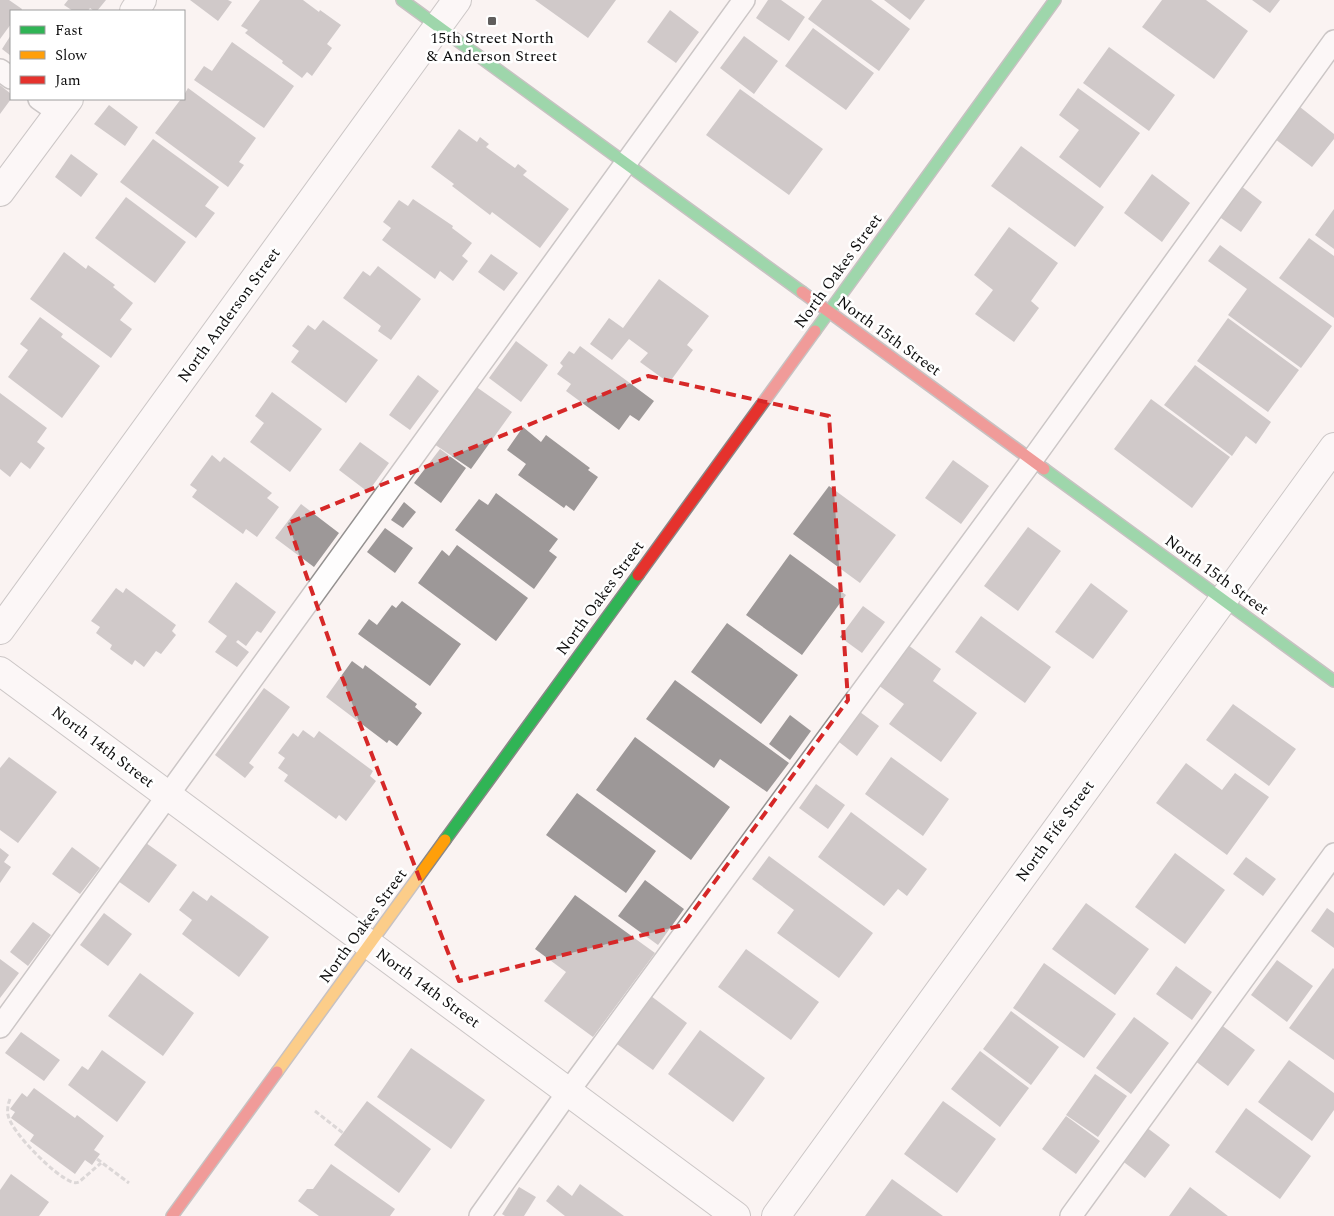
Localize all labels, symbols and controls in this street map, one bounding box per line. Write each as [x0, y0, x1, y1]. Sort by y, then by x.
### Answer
legend [10, 10, 185, 100]
marker: 15th Street North & Anderson Street [486, 15, 498, 27]
text: Fast [55, 19, 83, 42]
place label: 15th Street North & Anderson Street [427, 26, 557, 68]
text: Slow [55, 44, 87, 67]
text: Jam [55, 69, 81, 92]
street label: North Oakes Street [788, 208, 888, 333]
street label: North Anderson Street [172, 242, 287, 388]
street label: North 15th Street [832, 290, 946, 382]
street label: North 15th Street [1160, 529, 1274, 621]
street label: North Oakes Street [550, 535, 650, 660]
street label: North 14th Street [46, 700, 160, 794]
street label: North Fife Street [1010, 775, 1100, 887]
street label: North Oakes Street [313, 863, 413, 988]
street label: North 14th Street [371, 942, 485, 1034]

